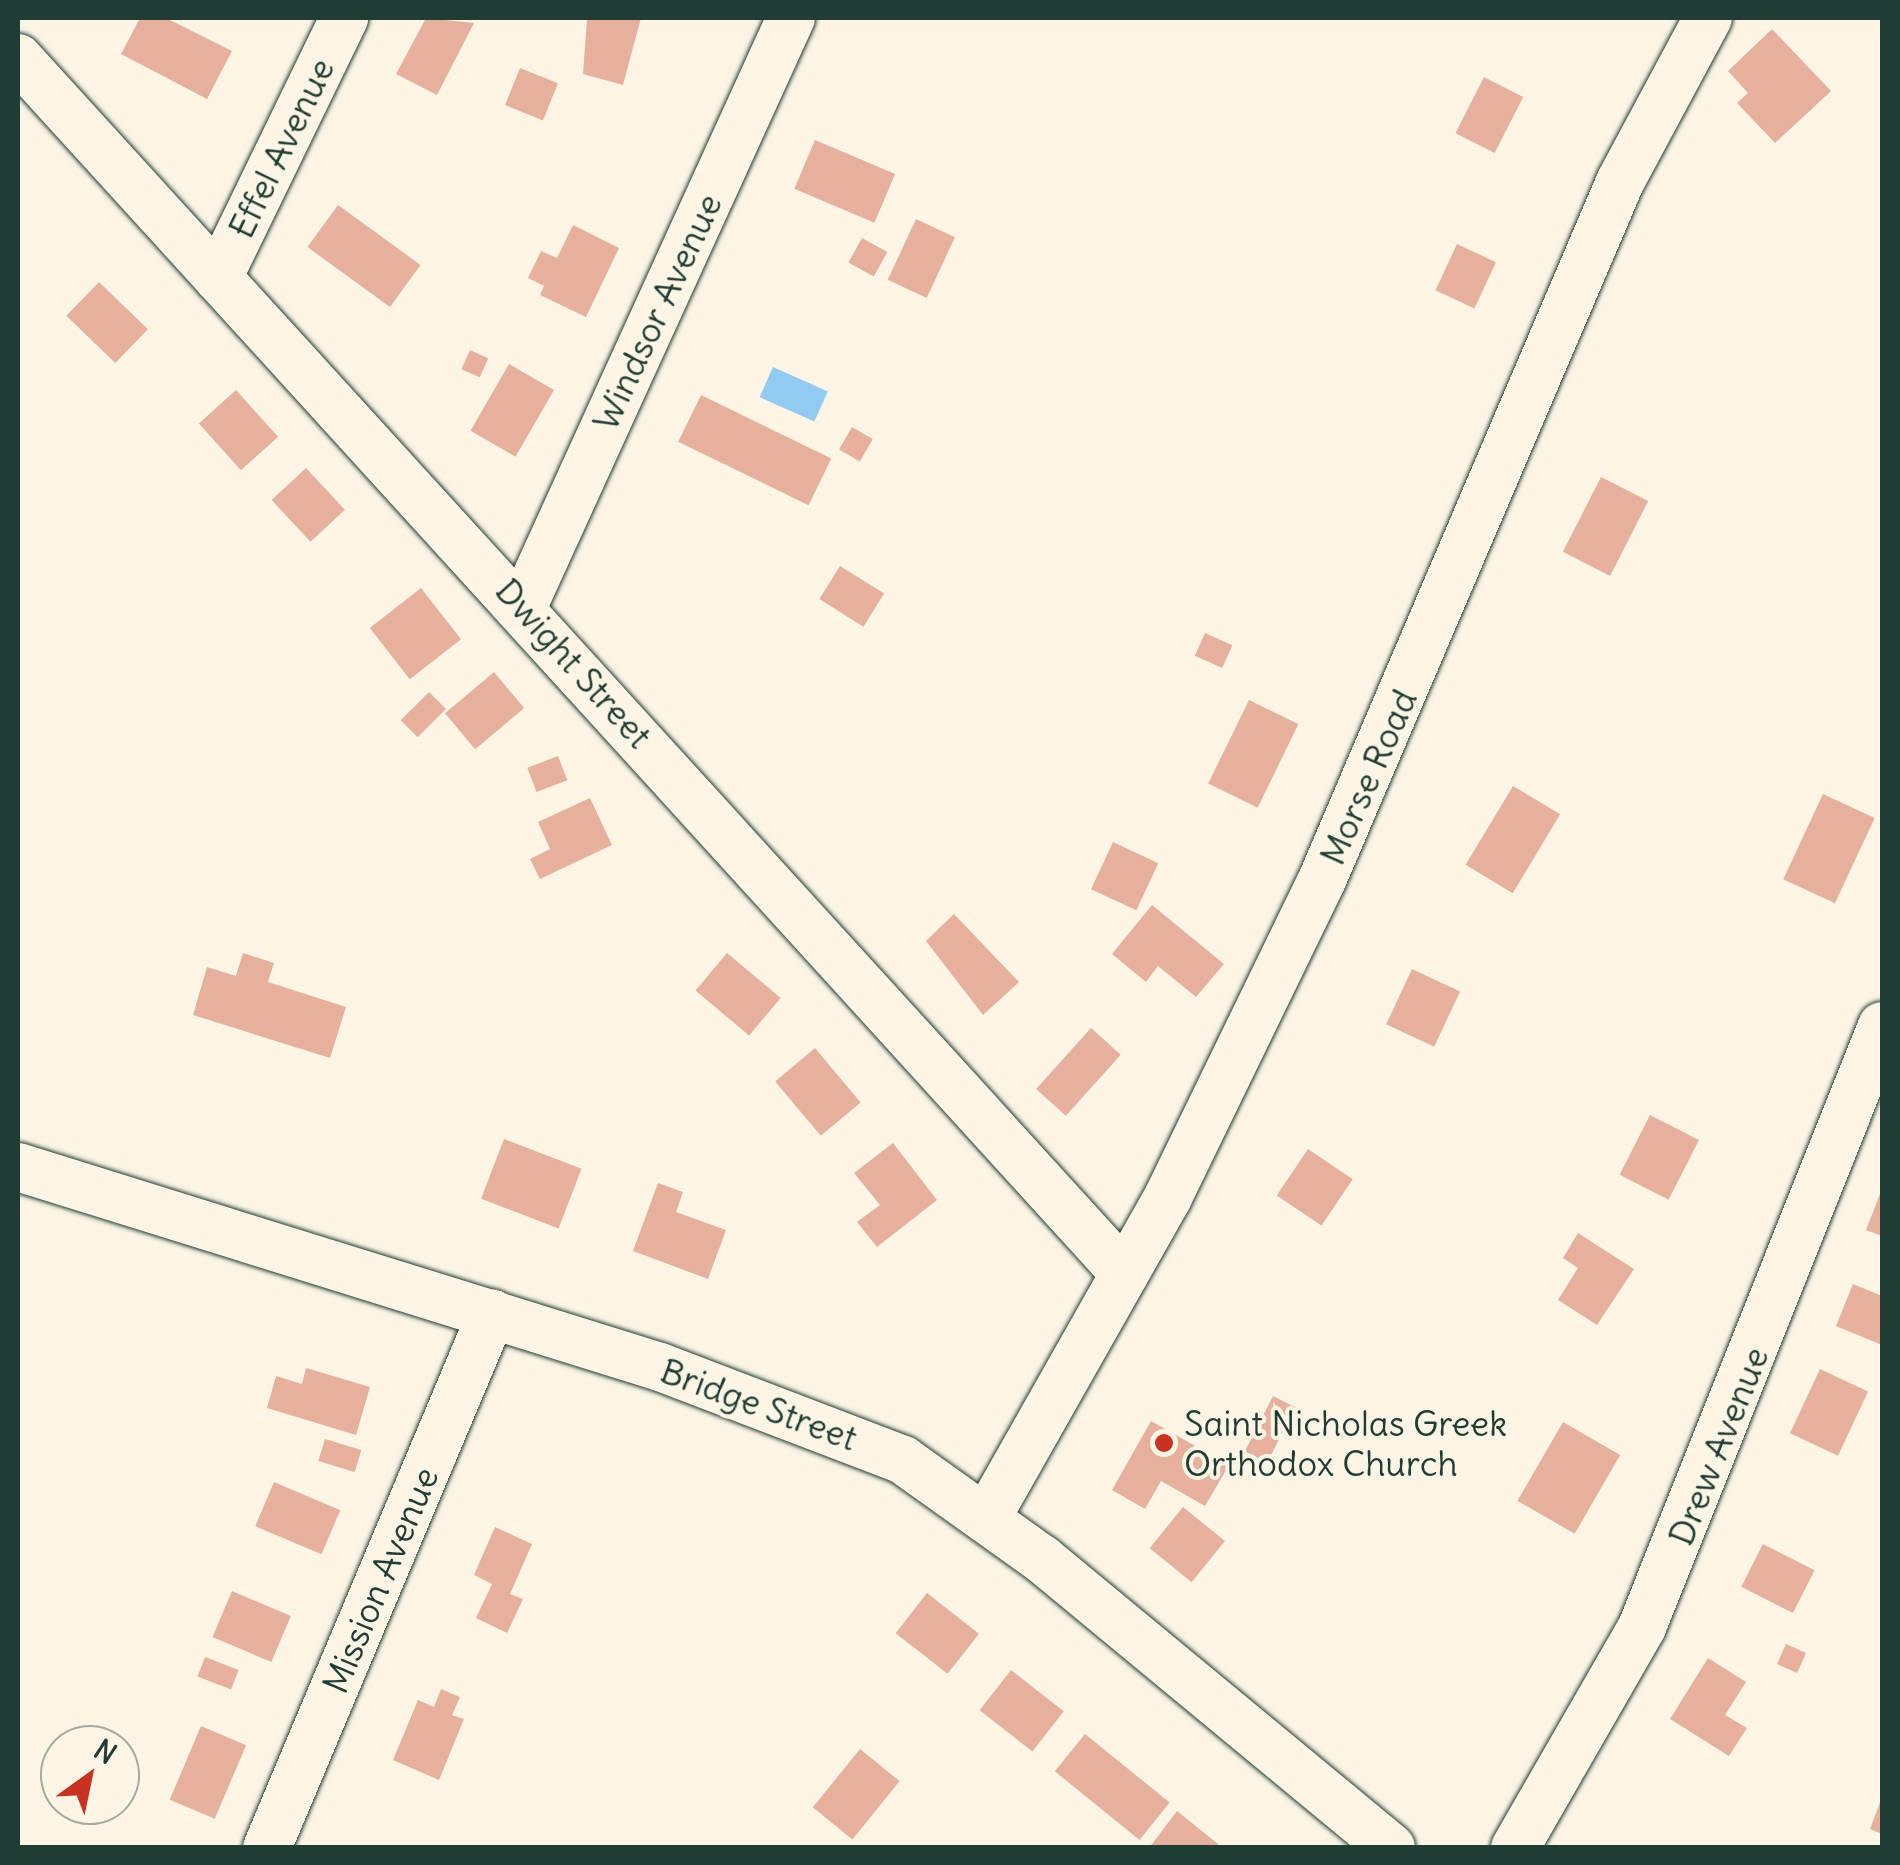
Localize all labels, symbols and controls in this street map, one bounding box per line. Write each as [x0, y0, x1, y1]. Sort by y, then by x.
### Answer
street label: Effel Avenue [219, 51, 343, 245]
street label: Windsor Avenue [584, 187, 730, 437]
street label: Dwight Street [487, 570, 661, 756]
street label: Morse Road [1311, 683, 1425, 871]
street label: Drew Avenue [1659, 1341, 1777, 1551]
street label: Bridge Street [655, 1349, 863, 1459]
place label: Saint Nicholas Greek Orthodox Church [1184, 1402, 1507, 1484]
marker: Saint Nicholas Greek Orthodox Church [1153, 1432, 1175, 1454]
street label: Mission Avenue [314, 1461, 446, 1699]
north arrow [40, 1725, 140, 1825]
text: N [87, 1731, 123, 1772]

